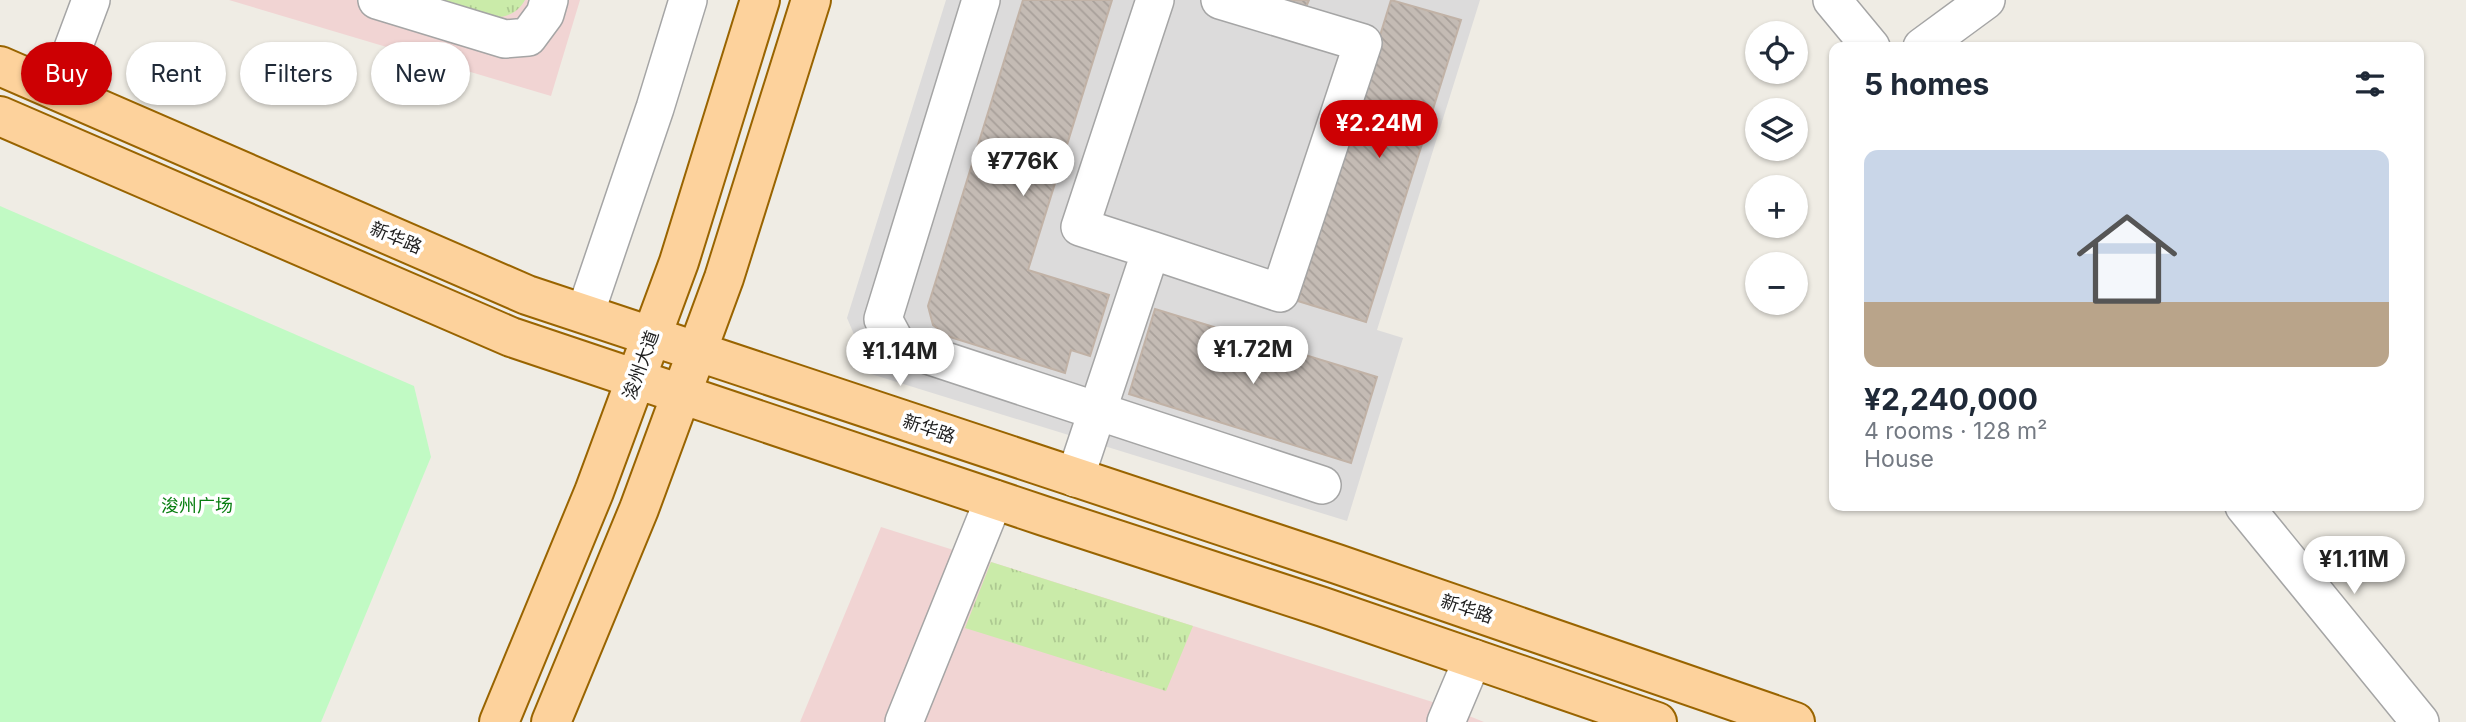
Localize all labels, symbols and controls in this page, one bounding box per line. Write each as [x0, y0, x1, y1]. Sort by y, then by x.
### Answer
map controls [1745, 21, 1808, 315]
button: locate [1745, 21, 1808, 84]
chip: Buy [21, 42, 112, 105]
chip: Rent [126, 42, 226, 105]
chip: Filters [240, 42, 357, 105]
chip: New [371, 42, 470, 105]
icon: filters [2351, 65, 2389, 103]
text: 5 homes [1864, 66, 1989, 102]
button: layers [1745, 98, 1808, 161]
pin: ¥2.24M [1322, 100, 1436, 160]
text: ¥2.24M [1336, 109, 1422, 137]
pin: ¥776K [974, 138, 1072, 198]
text: ¥776K [987, 147, 1059, 175]
button: + [1745, 175, 1808, 238]
icon: home [2064, 196, 2190, 322]
street label: 新华路 [367, 217, 425, 258]
button: − [1745, 252, 1808, 315]
pin: ¥1.72M [1196, 326, 1310, 386]
street label: 浚州大道 [618, 327, 663, 402]
pin: ¥1.14M [843, 328, 957, 388]
text: ¥1.72M [1213, 335, 1293, 363]
text: ¥1.14M [862, 337, 938, 365]
text: ¥2,240,000 [1864, 381, 2038, 417]
street label: 新华路 [900, 410, 958, 447]
text: 4 rooms · 128 m² [1864, 417, 2047, 445]
text: House [1864, 445, 1934, 473]
park label: 浚州广场 [161, 495, 233, 516]
pin: ¥1.11M [2297, 536, 2411, 596]
text: ¥1.11M [2319, 545, 2389, 573]
street label: 新华路 [1438, 590, 1496, 627]

